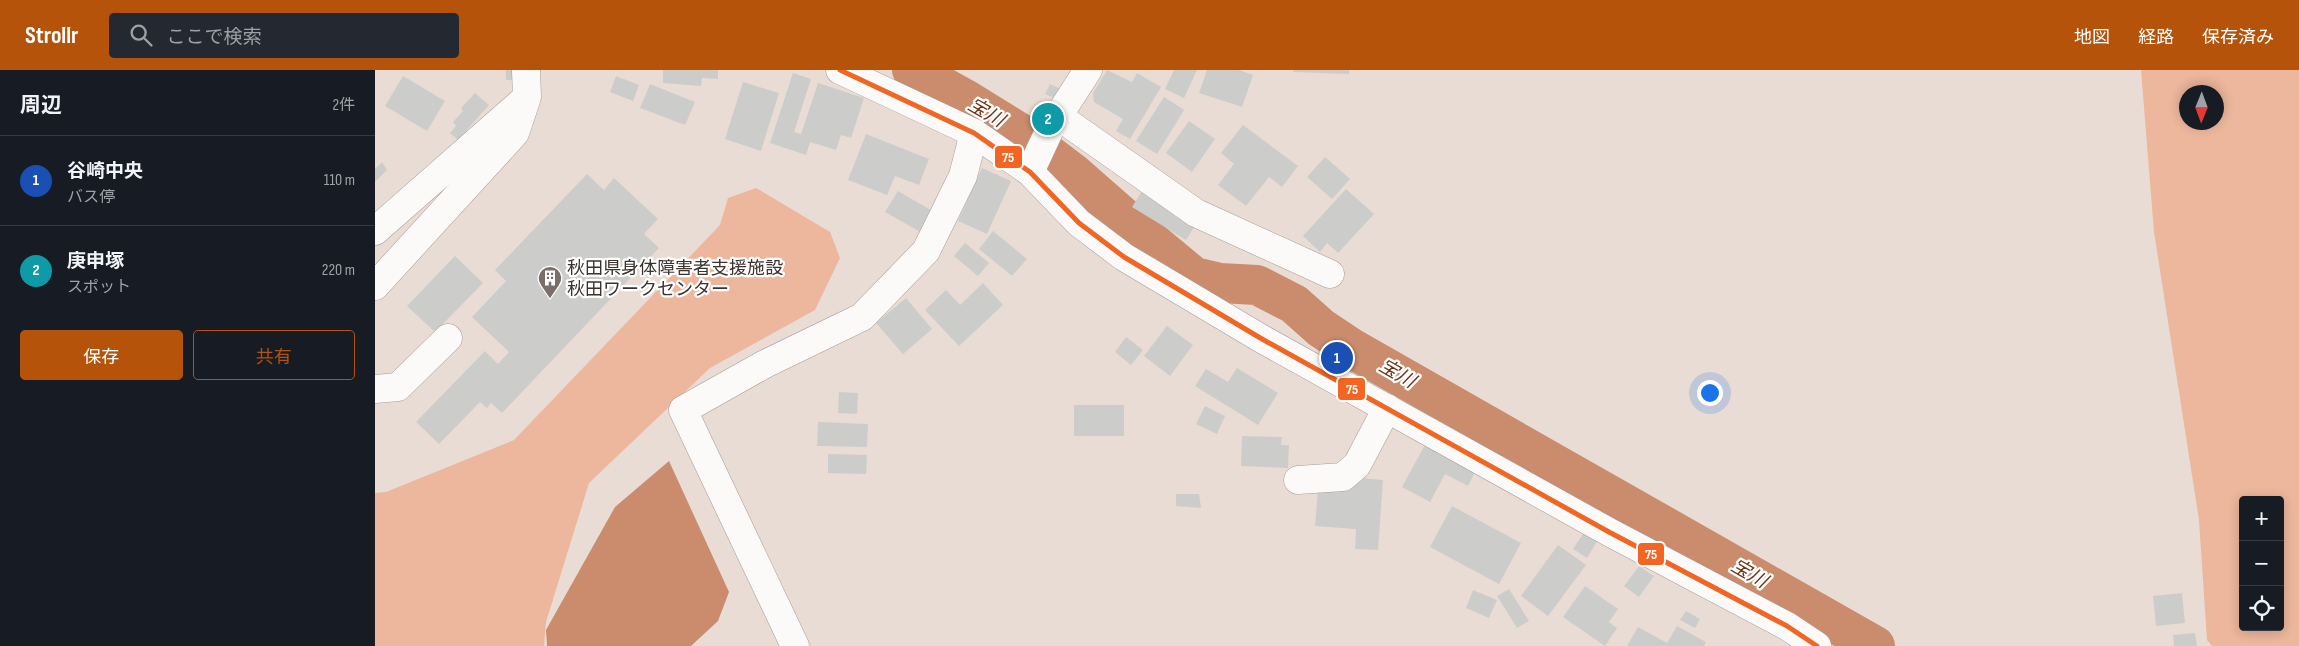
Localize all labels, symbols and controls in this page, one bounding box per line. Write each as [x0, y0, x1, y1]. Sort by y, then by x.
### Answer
search box [109, 13, 459, 58]
text: Strollr [25, 21, 79, 50]
icon: search [127, 21, 155, 49]
text: ここで検索 [167, 26, 262, 49]
text: 地図 [2074, 27, 2110, 48]
text: 経路 [2138, 27, 2174, 48]
text: 保存済み [2202, 27, 2274, 48]
north arrow [2179, 85, 2224, 130]
text: 周辺 [20, 93, 62, 118]
water label: 宝川 [964, 94, 1010, 133]
text: 2件 [332, 96, 355, 115]
pin: 2 [1032, 100, 1064, 138]
line badge: 75 [994, 145, 1023, 169]
text: 75 [1002, 149, 1014, 166]
text: 谷崎中央 [67, 160, 143, 183]
text: 1 [33, 171, 39, 190]
text: 110 m [324, 171, 355, 190]
text: バス停 [67, 188, 115, 207]
text: 庚申塚 [67, 250, 124, 273]
place label: 秋田県身体障害者支援施設 秋田ワークセンター [567, 258, 783, 300]
text: 2 [32, 261, 40, 280]
text: 220 m [322, 261, 355, 280]
building icon: 秋田県身体障害者支援施設 秋田ワークセンター [537, 265, 563, 299]
text: スポット [67, 278, 131, 297]
button: 保存 [20, 330, 183, 380]
button: 共有 [193, 330, 355, 380]
pin: 1 [1321, 339, 1353, 377]
water label: 宝川 [1375, 355, 1421, 394]
line badge: 75 [1337, 377, 1366, 401]
your location [1697, 380, 1723, 406]
text: 75 [1346, 381, 1358, 398]
map controls [2239, 496, 2284, 631]
button: + [2239, 496, 2284, 541]
button: − [2239, 541, 2284, 586]
line badge: 75 [1637, 542, 1665, 566]
text: 75 [1645, 546, 1657, 563]
water label: 宝川 [1727, 555, 1773, 594]
button: locate [2239, 586, 2284, 631]

